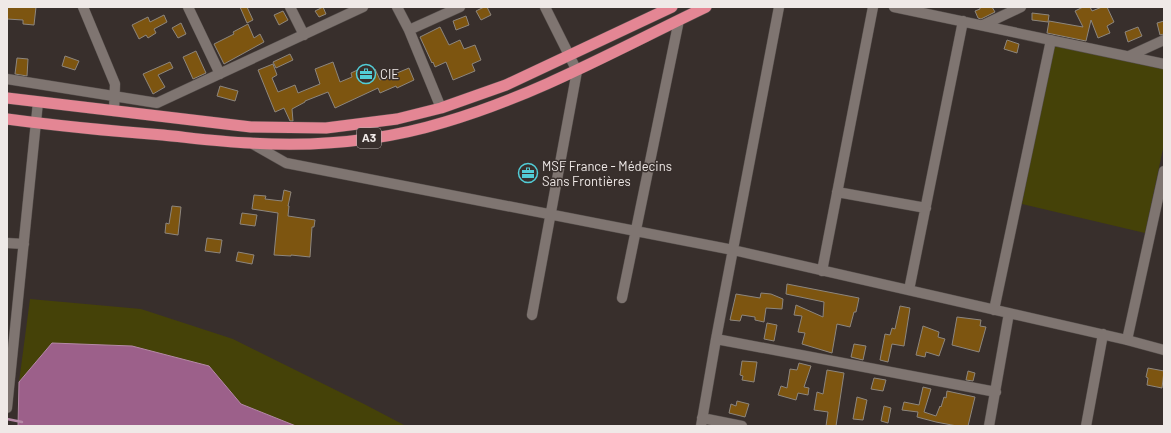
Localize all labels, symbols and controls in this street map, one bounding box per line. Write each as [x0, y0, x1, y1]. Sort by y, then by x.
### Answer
office icon: CIE [355, 63, 377, 85]
place label: CIE [380, 66, 399, 82]
road number: A3 [357, 128, 381, 148]
place label: MSF France - Médecins Sans Frontières [542, 158, 672, 189]
office icon: MSF France - Médecins Sans Frontières [517, 162, 539, 184]

